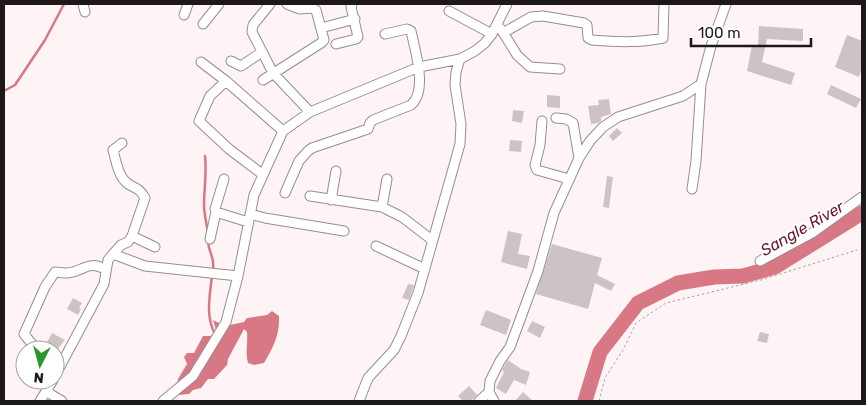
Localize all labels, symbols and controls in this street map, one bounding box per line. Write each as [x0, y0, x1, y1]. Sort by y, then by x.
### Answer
scale bar [691, 15, 811, 47]
text: 100 m [698, 24, 740, 42]
water label: Sangle River [757, 196, 848, 260]
north arrow [15, 340, 65, 390]
text: N [33, 368, 45, 386]

